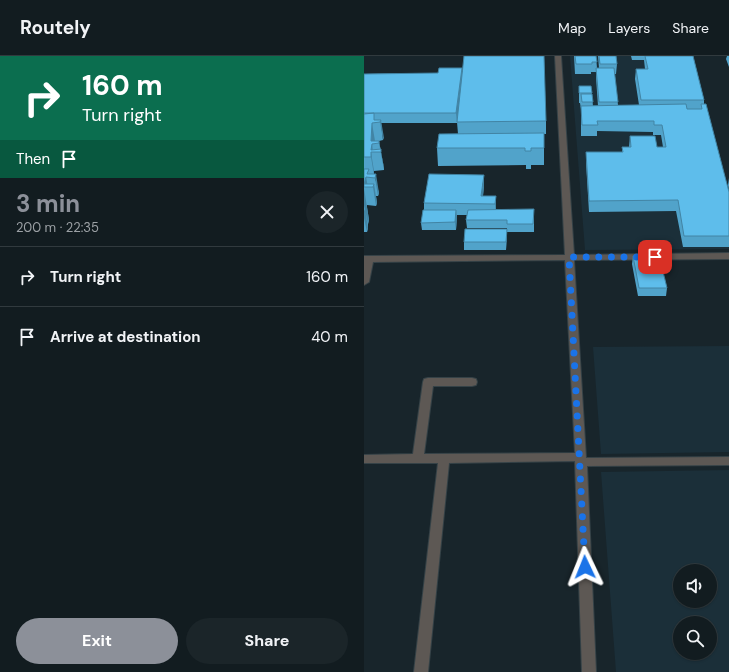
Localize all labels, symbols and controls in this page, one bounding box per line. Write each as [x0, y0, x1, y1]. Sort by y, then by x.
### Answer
text: Routely [20, 15, 91, 40]
text: Map [558, 19, 586, 37]
text: Layers [608, 19, 650, 37]
text: Share [672, 19, 709, 37]
text: 160 m [82, 67, 163, 104]
icon: right [16, 72, 68, 124]
text: Turn right [82, 103, 162, 127]
icon: arrive [58, 148, 80, 170]
text: Then [16, 149, 50, 169]
text: 3 min [16, 188, 80, 219]
button: close [306, 191, 348, 233]
text: 200 m · 22:35 [16, 219, 99, 236]
pin [638, 240, 672, 274]
icon: arrive [644, 246, 666, 268]
icon: right [16, 266, 38, 288]
text: Turn right [50, 267, 121, 287]
text: 160 m [306, 267, 348, 287]
icon: arrive [16, 326, 38, 348]
text: Arrive at destination [50, 327, 201, 347]
text: 40 m [311, 327, 348, 347]
position arrow [564, 546, 606, 588]
map controls [673, 564, 717, 660]
button: sound [673, 564, 717, 608]
button: search [673, 616, 717, 660]
button: Exit [16, 618, 178, 664]
button: Share [186, 618, 348, 664]

